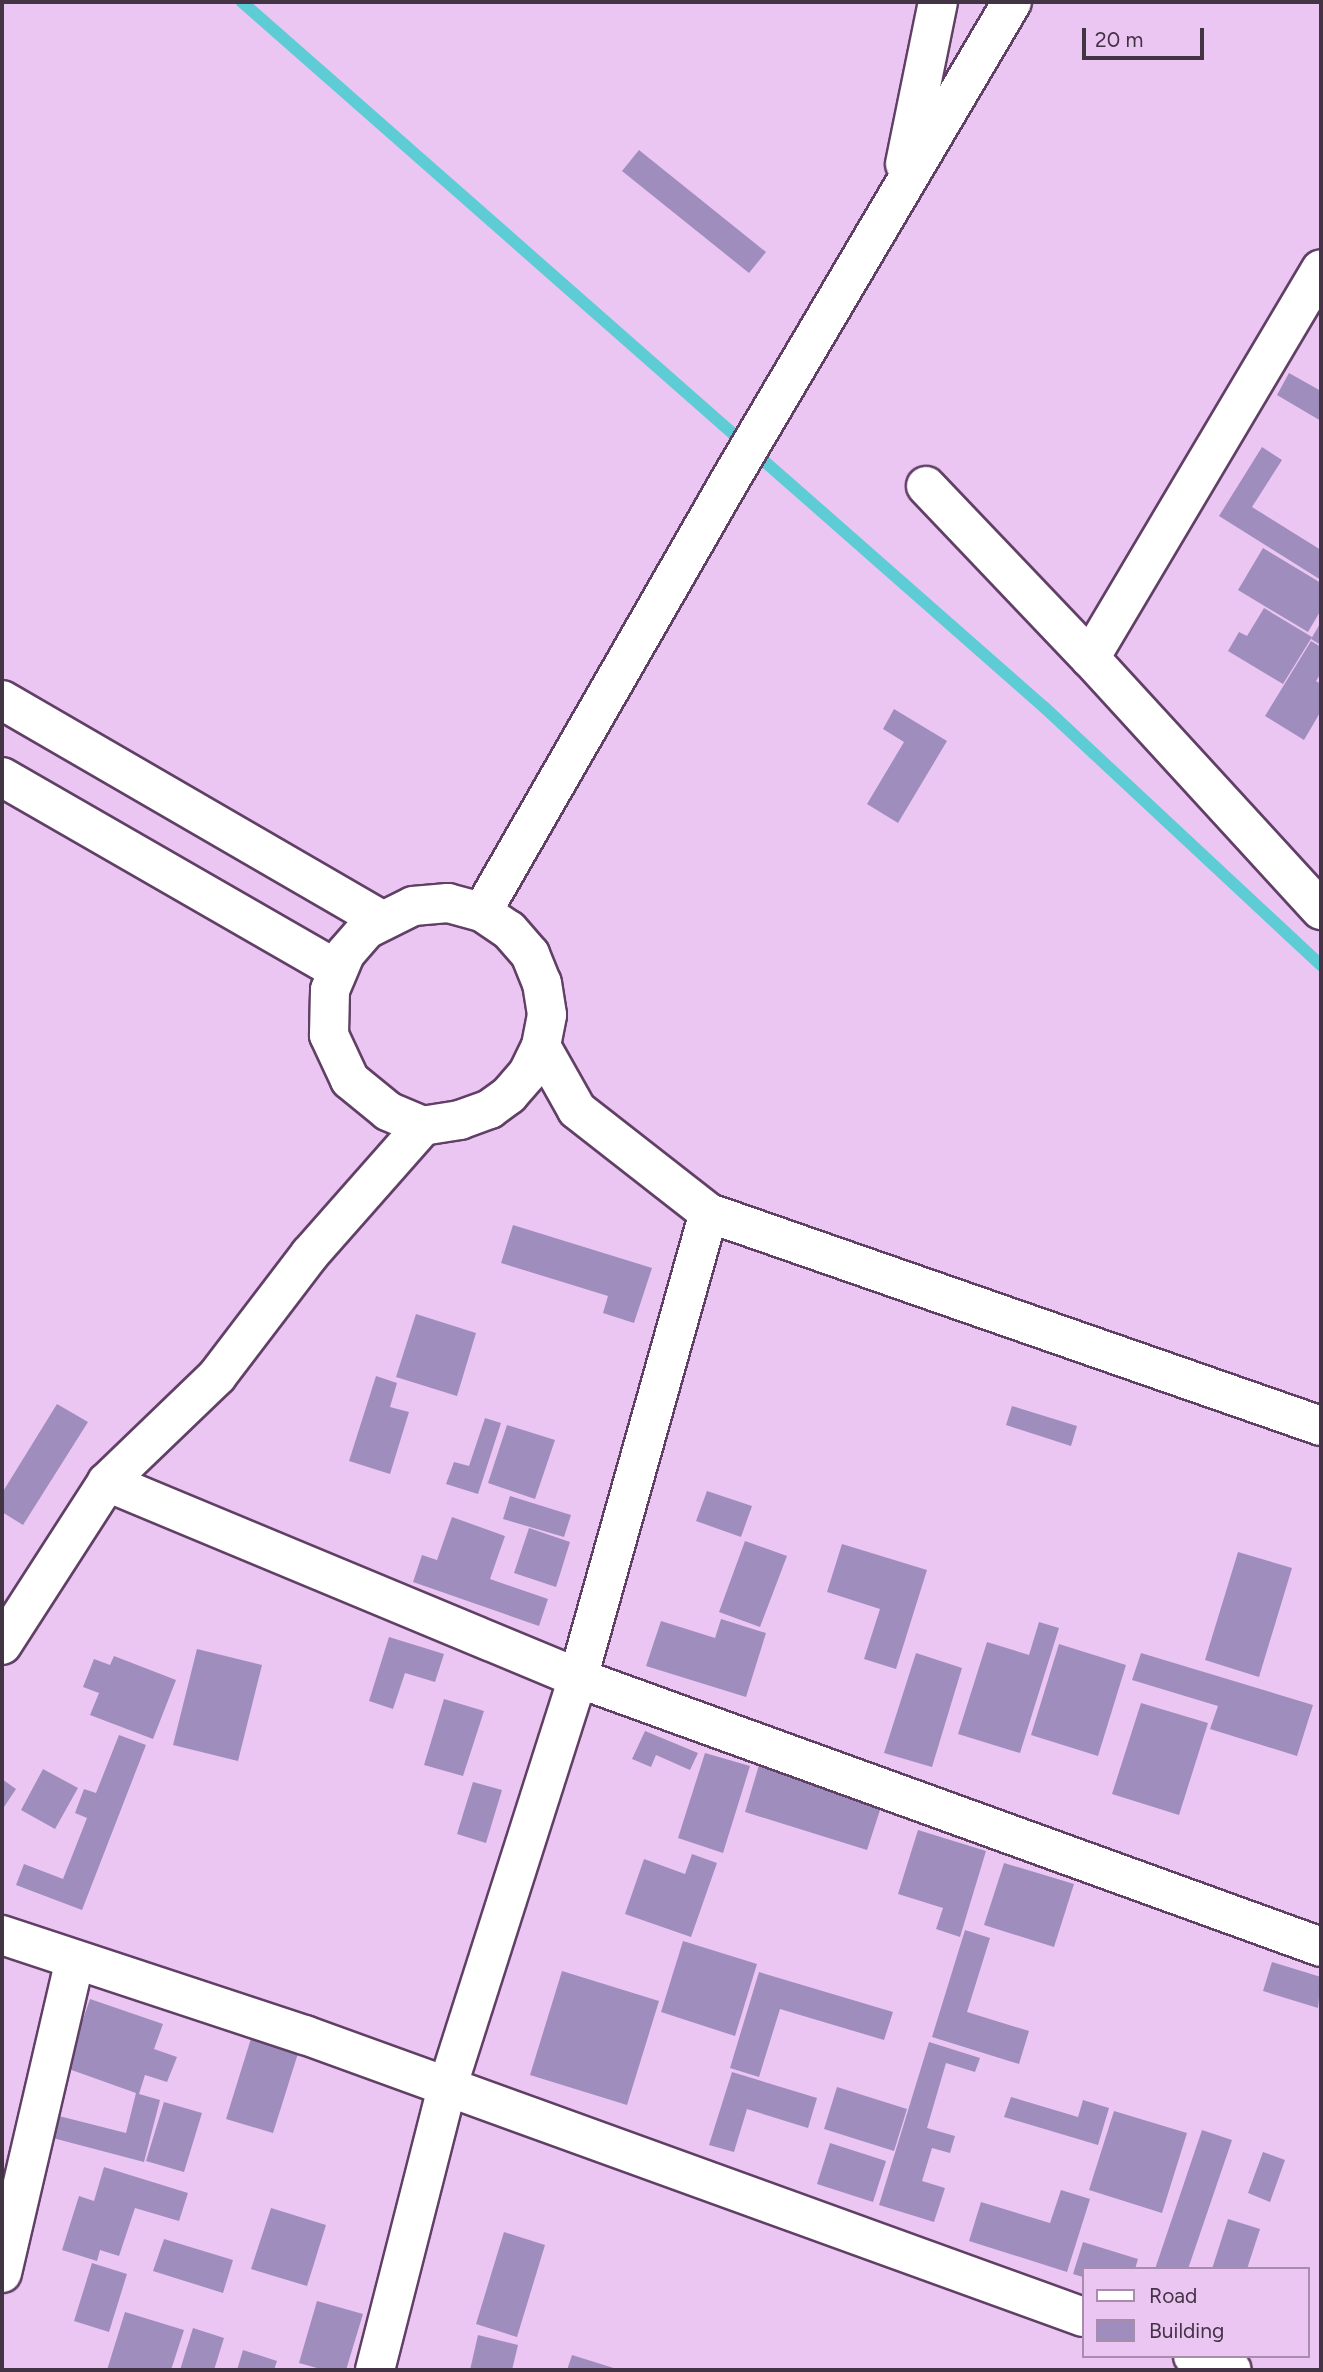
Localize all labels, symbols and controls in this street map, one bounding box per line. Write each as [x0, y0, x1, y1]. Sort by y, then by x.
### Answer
scale bar [1085, 14, 1208, 58]
text: 20 m [1095, 27, 1143, 52]
legend [1082, 2267, 1309, 2358]
text: Road [1149, 2283, 1197, 2308]
text: Building [1149, 2318, 1224, 2343]

